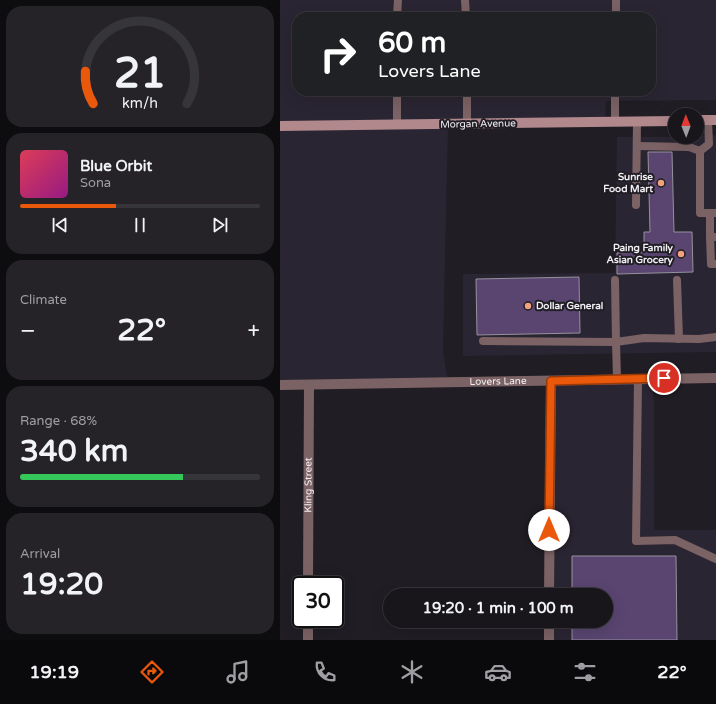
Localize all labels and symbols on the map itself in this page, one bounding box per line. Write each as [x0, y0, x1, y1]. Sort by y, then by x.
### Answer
north arrow [668, 108, 704, 144]
street label: Morgan Avenue [440, 117, 516, 131]
place label: Sunrise Food Mart [603, 171, 653, 195]
marker: Sunrise Food Mart [656, 178, 666, 188]
place label: Paing Family Asian Grocery [606, 242, 674, 266]
marker: Paing Family Asian Grocery [676, 249, 686, 259]
place label: Dollar General [536, 300, 603, 312]
marker: Dollar General [523, 301, 533, 311]
pin [647, 361, 681, 395]
street label: Lovers Lane [469, 375, 527, 388]
street label: Kling Street [302, 457, 315, 513]
position arrow [528, 509, 570, 551]
speed limit sign: 30 [292, 576, 344, 628]

